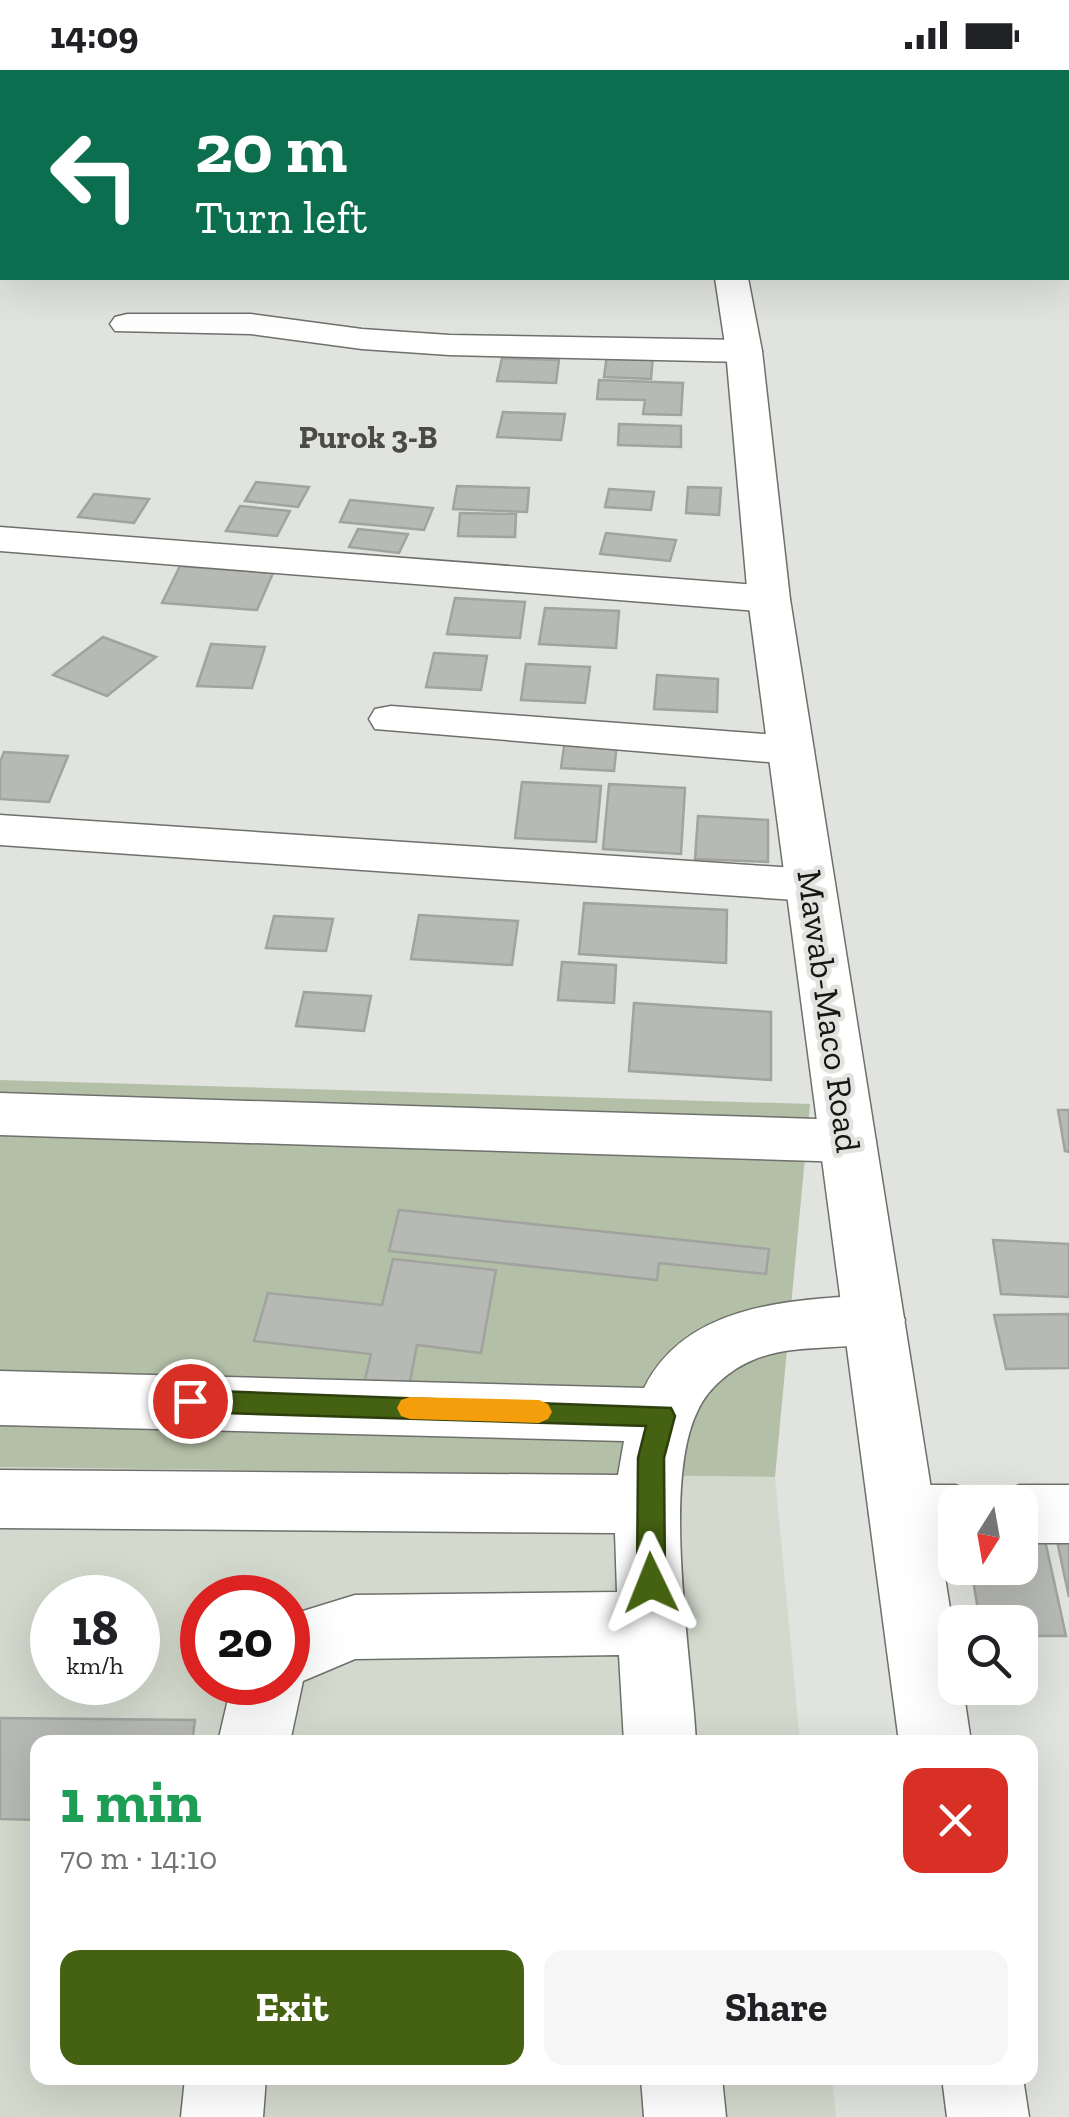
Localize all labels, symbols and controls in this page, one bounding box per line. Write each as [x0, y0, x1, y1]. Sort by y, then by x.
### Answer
text: 14:09 [50, 12, 139, 58]
text: 20 m [195, 106, 347, 190]
icon: left [30, 110, 160, 240]
text: Turn left [195, 191, 367, 245]
district label: Purok 3-B [299, 418, 437, 456]
street label: Mawab-Maco Road [788, 867, 870, 1155]
pin [148, 1359, 233, 1444]
icon: arrive [163, 1374, 218, 1429]
north arrow [938, 1485, 1038, 1585]
map controls [938, 1485, 1038, 1705]
position arrow [599, 1531, 703, 1635]
speed limit sign: 20 [180, 1575, 310, 1705]
text: 18 [71, 1598, 119, 1658]
button: search [938, 1605, 1038, 1705]
text: km/h [66, 1650, 124, 1680]
text: 1 min [60, 1765, 202, 1837]
button: close [903, 1768, 1008, 1873]
text: 70 m · 14:10 [60, 1839, 217, 1877]
button: Exit [60, 1950, 524, 2065]
button: Share [544, 1950, 1008, 2065]

